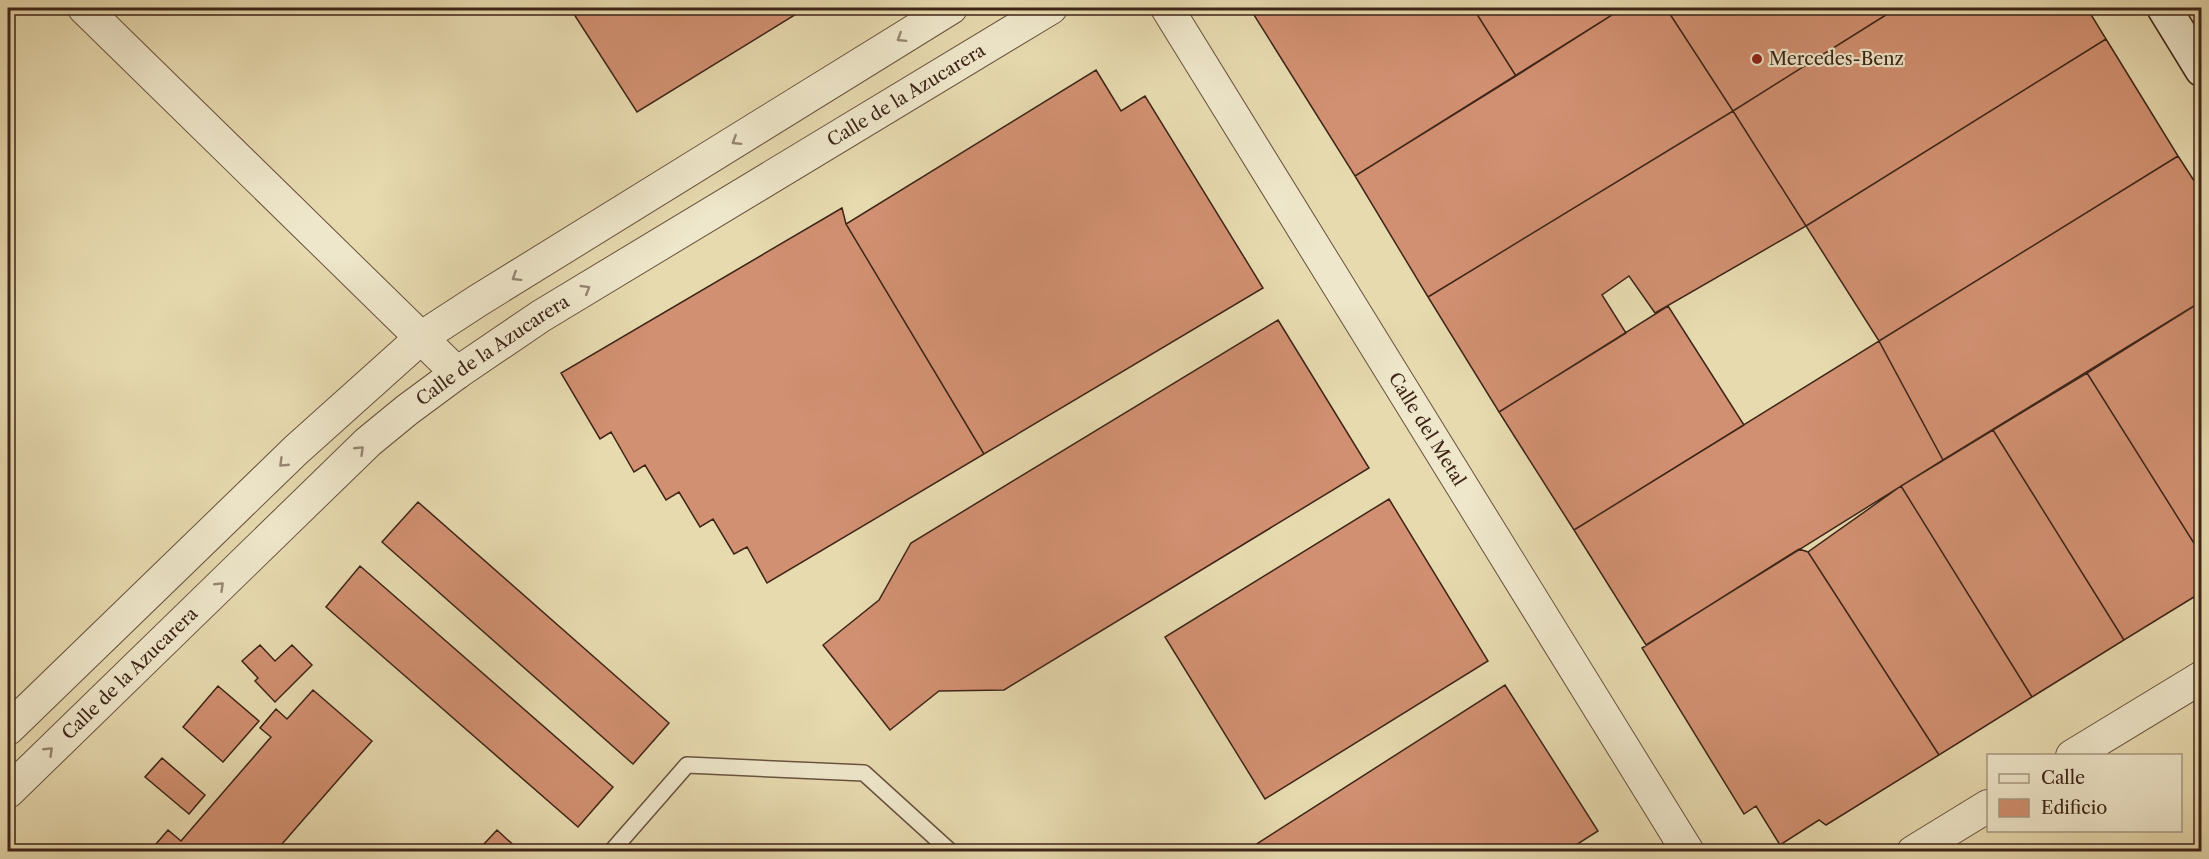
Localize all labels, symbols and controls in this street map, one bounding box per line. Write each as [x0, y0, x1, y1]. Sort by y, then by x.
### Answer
one-way arrow [897, 31, 908, 42]
street label: Calle de la Azucarera [823, 39, 990, 152]
place label: Mercedes-Benz [1769, 48, 1904, 70]
marker: Mercedes-Benz [1750, 52, 1764, 66]
one-way arrow [732, 134, 742, 146]
one-way arrow [512, 269, 522, 281]
one-way arrow [580, 284, 590, 296]
street label: Calle de la Azucarera [412, 290, 574, 410]
street label: Calle del Metal [1384, 368, 1470, 490]
one-way arrow [352, 447, 363, 458]
one-way arrow [279, 456, 290, 467]
one-way arrow [213, 582, 223, 593]
street label: Calle de la Azucarera [57, 602, 203, 744]
one-way arrow [43, 747, 53, 758]
legend [1987, 754, 2182, 832]
text: Calle [2041, 767, 2085, 789]
text: Edificio [2041, 797, 2107, 819]

